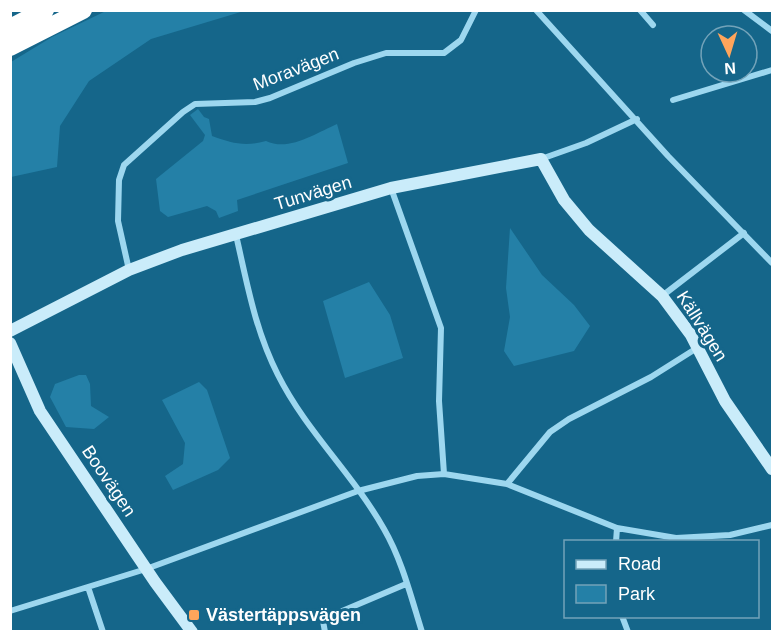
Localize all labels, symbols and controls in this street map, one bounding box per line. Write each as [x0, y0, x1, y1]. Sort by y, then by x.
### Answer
north arrow [699, 24, 759, 84]
street label: Moravägen [250, 44, 342, 94]
text: N [724, 60, 736, 77]
street label: Tunvägen [272, 172, 354, 214]
street label: Källvägen [673, 287, 731, 365]
street label: Boovägen [78, 442, 140, 520]
legend [564, 540, 759, 618]
text: Road [618, 554, 661, 574]
text: Park [618, 584, 656, 604]
place label: Västertäppsvägen [206, 605, 361, 625]
marker: Västertäppsvägen [187, 608, 201, 622]

